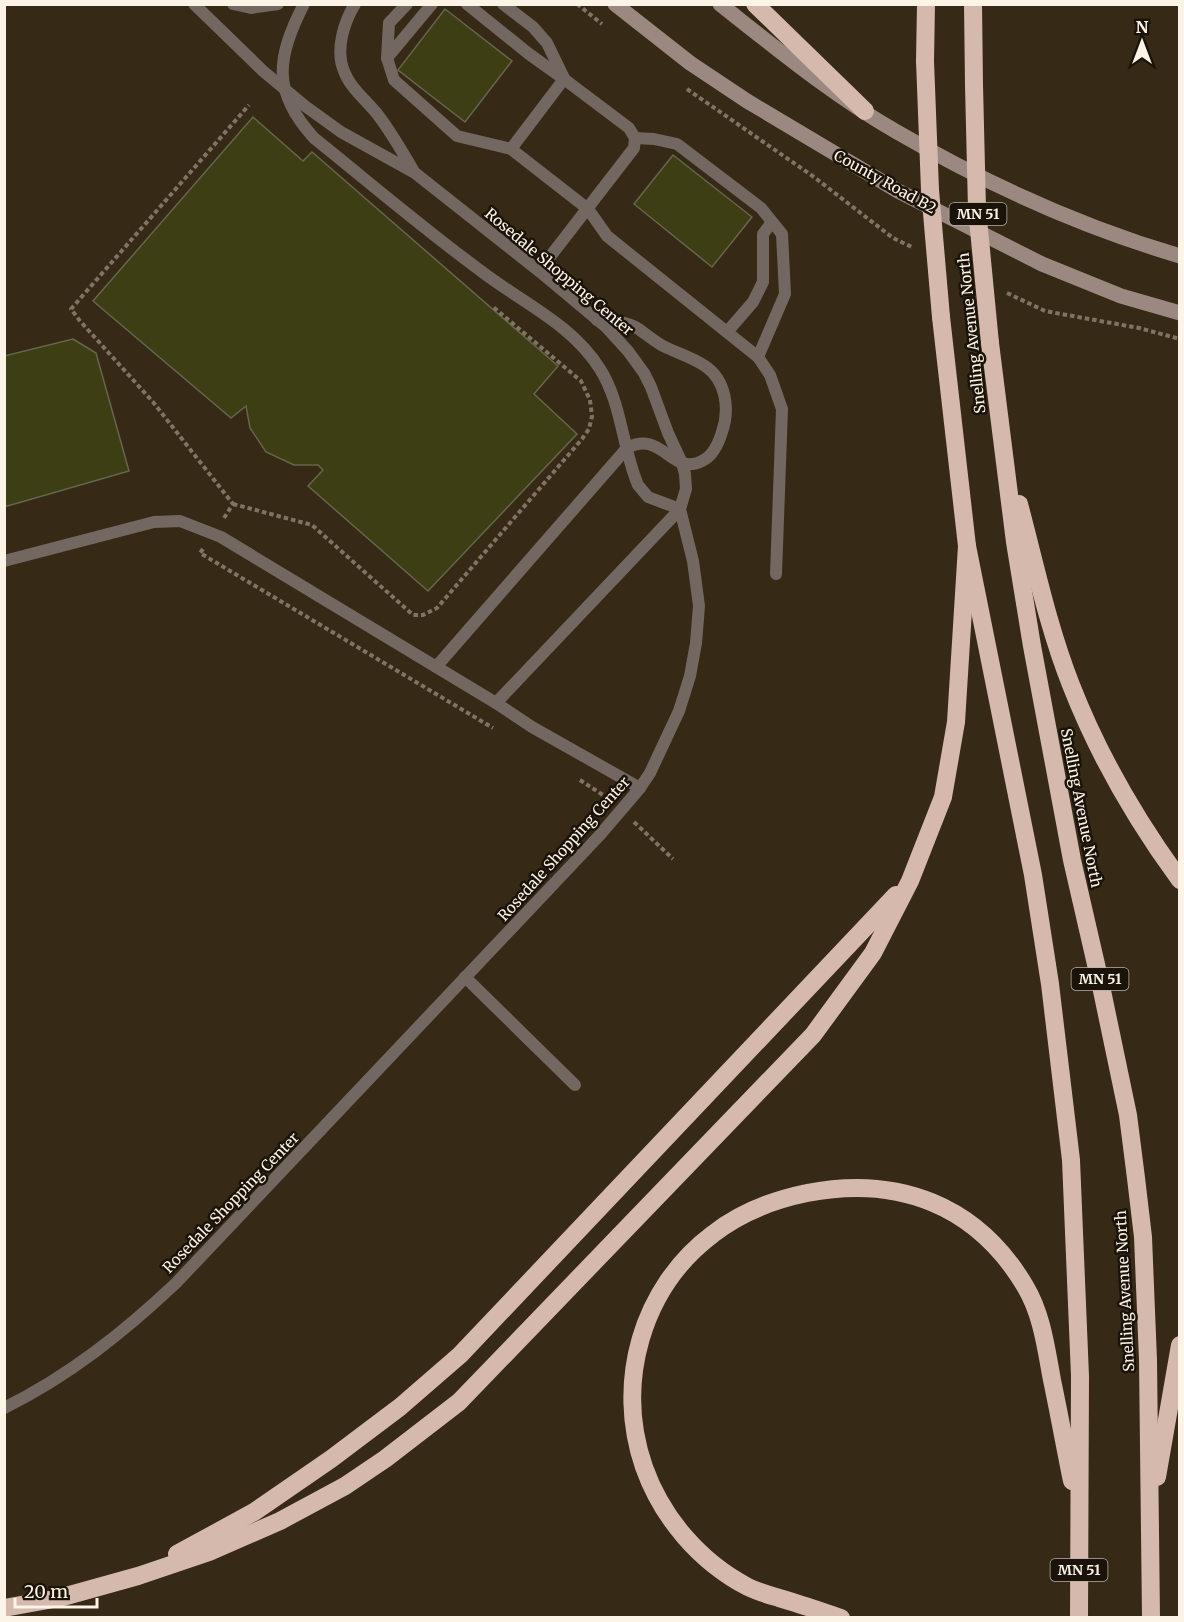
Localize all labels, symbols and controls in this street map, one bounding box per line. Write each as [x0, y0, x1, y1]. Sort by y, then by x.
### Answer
north arrow [1112, 12, 1172, 72]
text: N [1136, 17, 1149, 37]
street label: County Road B2 [831, 146, 940, 218]
road number: MN 51 [950, 203, 1006, 225]
street label: Rosedale Shopping Center [481, 204, 638, 340]
street label: Snelling Avenue North [954, 252, 989, 414]
street label: Snelling Avenue North [1057, 727, 1106, 889]
street label: Rosedale Shopping Center [494, 772, 634, 925]
road number: MN 51 [1072, 968, 1128, 990]
street label: Rosedale Shopping Center [158, 1128, 303, 1277]
street label: Snelling Avenue North [1111, 1210, 1138, 1372]
road number: MN 51 [1050, 1559, 1108, 1581]
scale bar [15, 1571, 98, 1609]
text: 20 m [24, 1580, 68, 1603]

